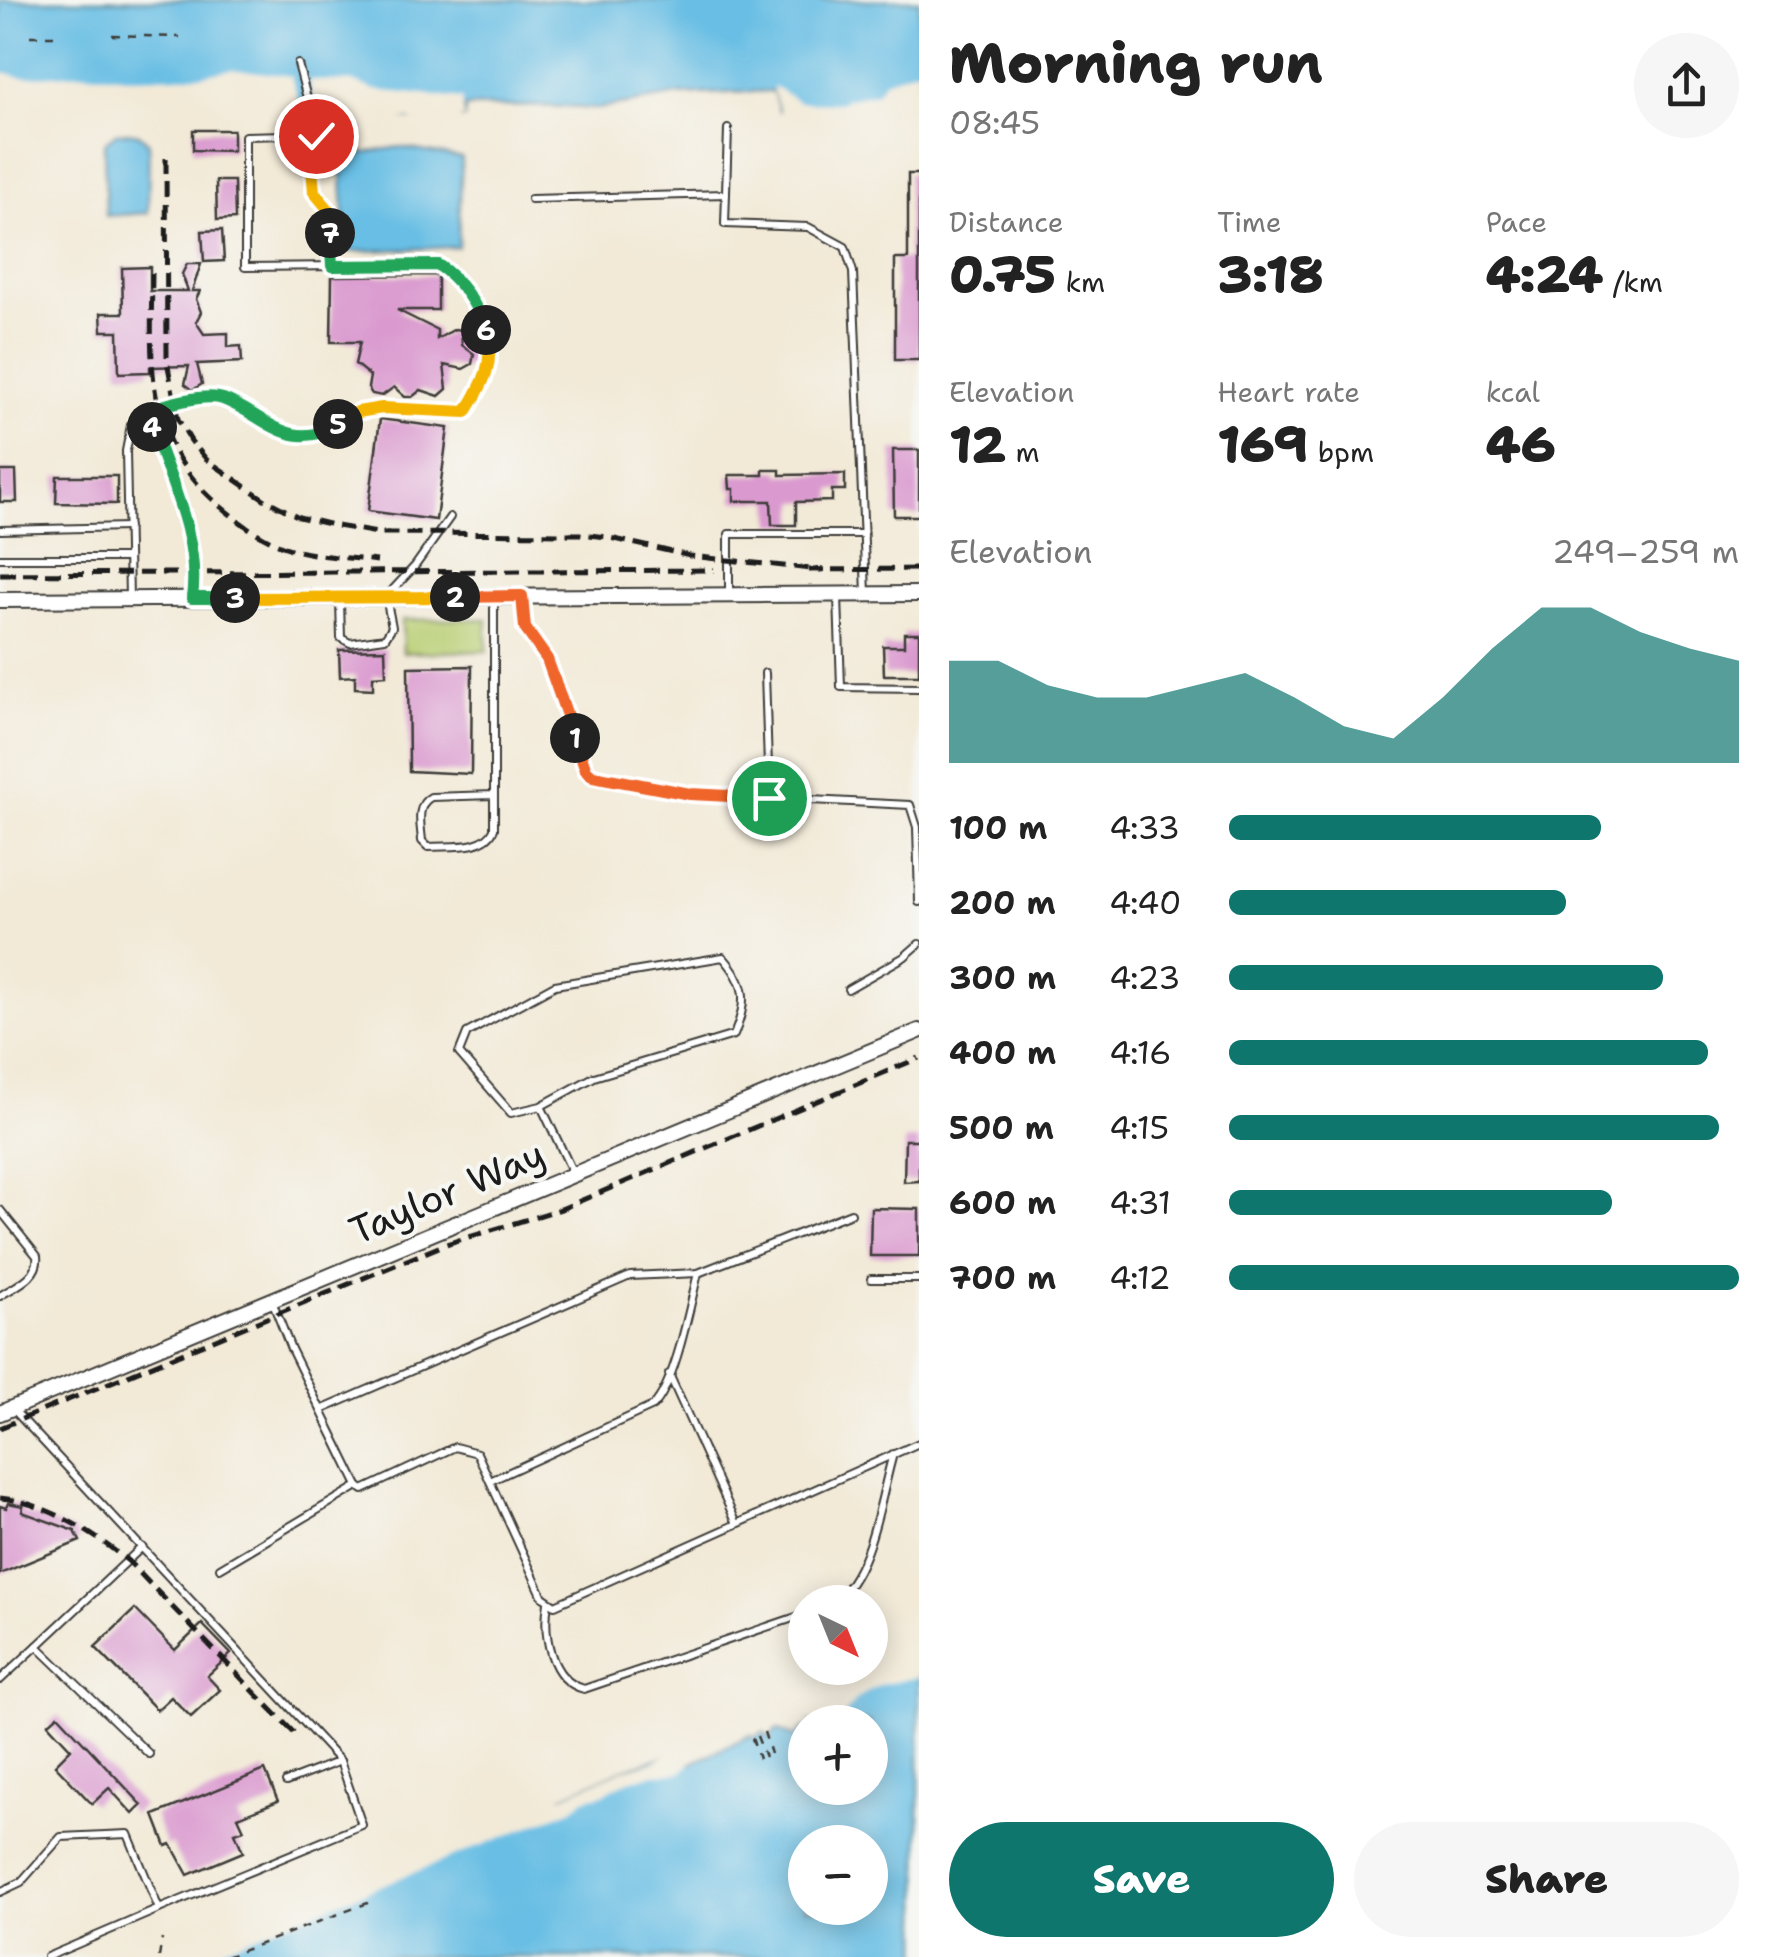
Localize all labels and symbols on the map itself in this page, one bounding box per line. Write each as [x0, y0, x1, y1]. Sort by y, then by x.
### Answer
pin [274, 94, 359, 179]
pin: 7 [305, 208, 355, 258]
pin: 6 [461, 305, 511, 355]
pin: 5 [313, 399, 363, 449]
pin: 4 [127, 402, 177, 452]
pin: 2 [430, 572, 480, 622]
pin: 3 [210, 573, 260, 623]
pin: 1 [550, 713, 600, 763]
pin [727, 756, 812, 841]
street label: Taylor Way [341, 1128, 553, 1256]
north arrow [788, 1585, 888, 1685]

